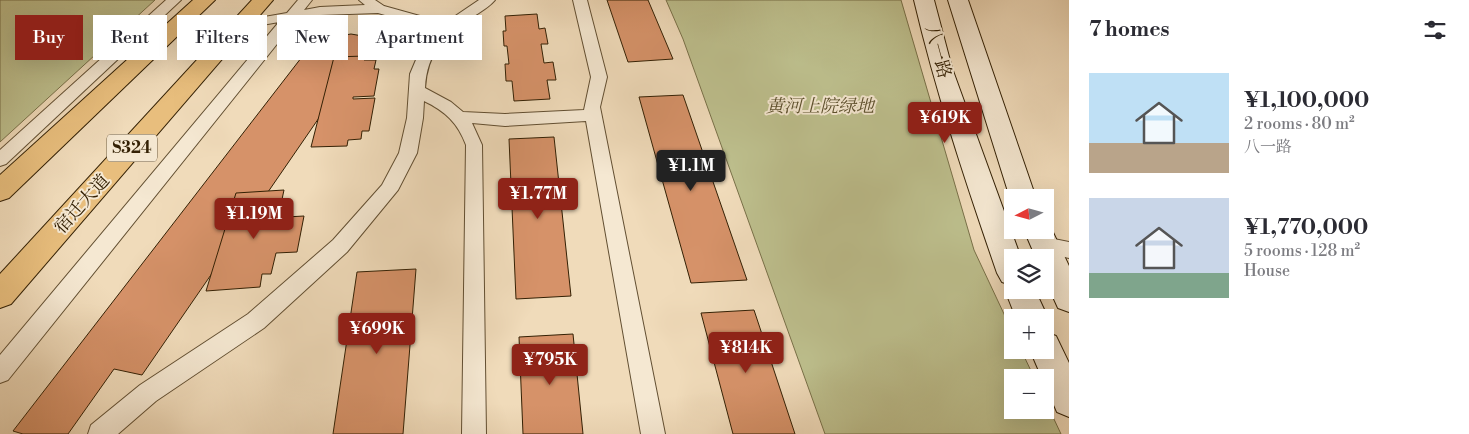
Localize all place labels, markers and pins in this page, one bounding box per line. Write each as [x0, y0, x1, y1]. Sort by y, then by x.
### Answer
pin: ¥619K [910, 102, 980, 144]
pin: ¥1.1M [656, 150, 726, 192]
pin: ¥1.77M [497, 178, 579, 220]
pin: ¥1.19M [213, 198, 295, 240]
pin: ¥699K [342, 312, 412, 355]
pin: ¥814K [711, 332, 781, 374]
pin: ¥795K [515, 344, 585, 386]

